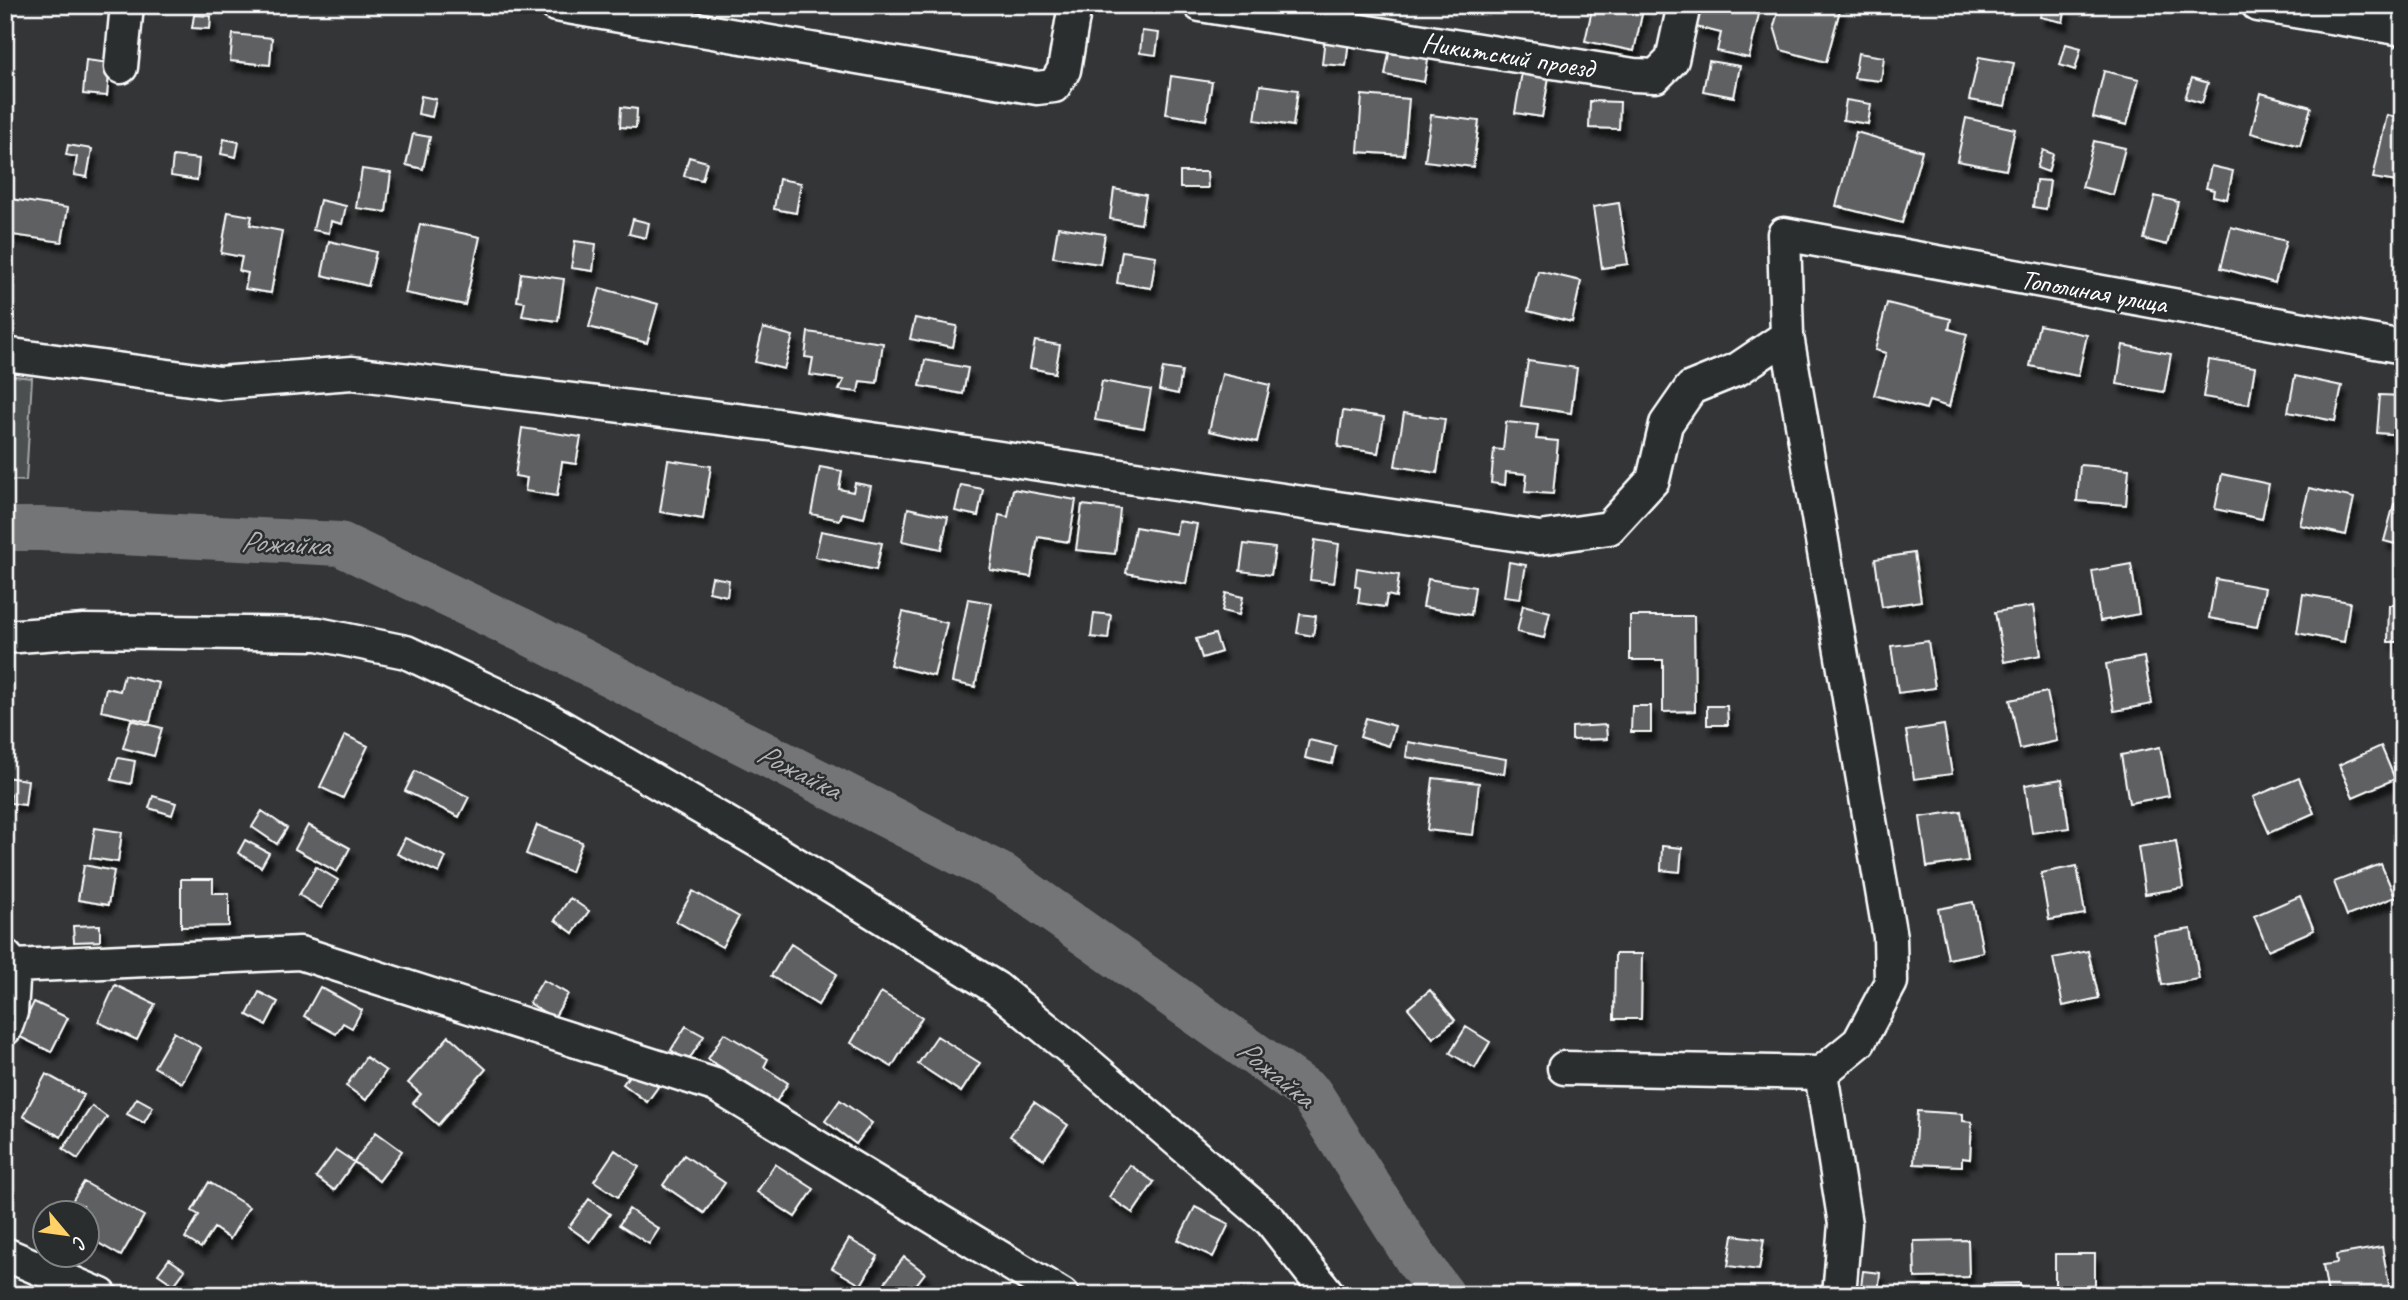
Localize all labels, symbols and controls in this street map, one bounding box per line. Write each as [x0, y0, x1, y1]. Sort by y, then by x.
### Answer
street label: Никитский проезд [1420, 24, 1599, 86]
street label: Тополиная улица [2018, 261, 2172, 321]
water label: Рожайка [240, 522, 333, 564]
water label: Рожайка [751, 734, 850, 809]
water label: Рожайка [1230, 1030, 1325, 1117]
north arrow [32, 1198, 102, 1268]
text: С [66, 1232, 93, 1254]

